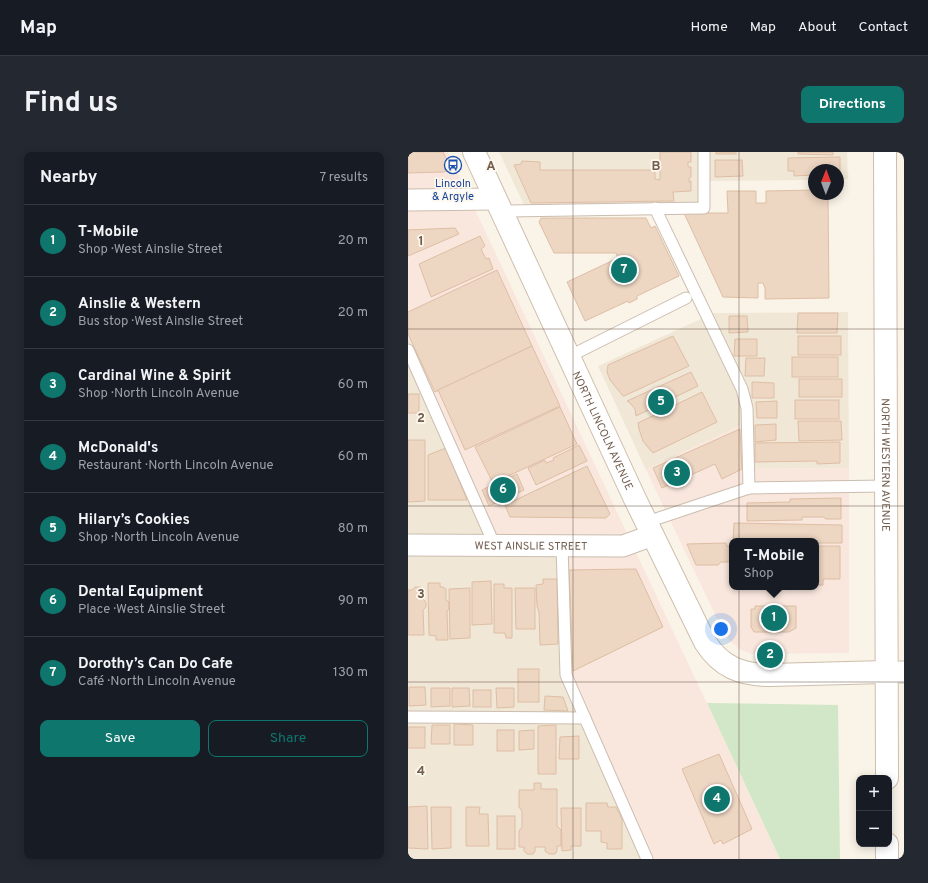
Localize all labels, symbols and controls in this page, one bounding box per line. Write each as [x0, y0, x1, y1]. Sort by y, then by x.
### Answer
text: Map [20, 16, 57, 40]
text: Home [691, 19, 728, 36]
text: Map [750, 19, 776, 36]
text: About [798, 19, 837, 36]
text: Contact [859, 19, 908, 36]
text: Find us [24, 86, 118, 122]
button: Directions [801, 86, 904, 123]
bus stop icon: Lincoln & Argyle [443, 155, 463, 175]
text: A [486, 159, 496, 175]
text: B [652, 159, 661, 175]
north arrow [808, 164, 844, 200]
text: Nearby [40, 167, 97, 189]
text: 7 results [319, 170, 368, 186]
place label: Lincoln & Argyle [432, 177, 474, 204]
text: T-Mobile [78, 223, 139, 242]
text: 1 [50, 233, 56, 249]
text: 20 m [338, 233, 368, 249]
text: 1 [418, 234, 424, 250]
text: Shop · West Ainslie Street [78, 242, 223, 258]
pin: 7 [611, 255, 637, 285]
text: Ainslie & Western [78, 295, 201, 314]
text: 2 [49, 305, 57, 321]
text: 20 m [338, 305, 368, 321]
text: Bus stop · West Ainslie Street [78, 314, 243, 330]
text: Cardinal Wine & Spirit [78, 367, 231, 386]
street label: NORTH LINCOLN AVENUE [569, 369, 636, 493]
text: 3 [49, 377, 57, 393]
text: 60 m [338, 377, 368, 393]
text: Shop · North Lincoln Avenue [78, 386, 239, 402]
pin: 5 [648, 387, 674, 417]
street label: NORTH WESTERN AVENUE [878, 398, 892, 532]
text: 2 [417, 411, 425, 427]
text: McDonald's [78, 439, 158, 458]
text: 4 [49, 449, 57, 465]
text: 60 m [338, 449, 368, 465]
text: Restaurant · North Lincoln Avenue [78, 458, 274, 474]
pin: 3 [664, 458, 690, 488]
pin: 6 [490, 475, 516, 505]
text: Hilary’s Cookies [78, 511, 190, 530]
text: 5 [49, 521, 57, 537]
text: 80 m [338, 521, 368, 537]
text: Shop · North Lincoln Avenue [78, 530, 239, 546]
popup [729, 538, 819, 590]
street label: WEST AINSLIE STREET [475, 539, 587, 554]
text: T-Mobile [744, 547, 804, 566]
text: Shop [744, 566, 774, 582]
text: Dental Equipment [78, 583, 203, 602]
text: 3 [417, 587, 425, 603]
text: 6 [49, 593, 57, 609]
text: 90 m [338, 593, 368, 609]
text: Place · West Ainslie Street [78, 602, 225, 618]
pin: 1 [761, 603, 787, 633]
your location [711, 619, 731, 639]
pin: 2 [757, 640, 783, 670]
text: Dorothy’s Can Do Cafe [78, 655, 233, 674]
text: 7 [50, 665, 56, 681]
text: 130 m [333, 665, 368, 681]
text: Café · North Lincoln Avenue [78, 674, 236, 690]
button: Save [40, 720, 200, 757]
button: Share [208, 720, 368, 757]
text: 4 [417, 764, 425, 780]
map controls [856, 775, 892, 847]
button: + [856, 775, 892, 811]
pin: 4 [704, 784, 730, 814]
button: − [856, 811, 892, 847]

